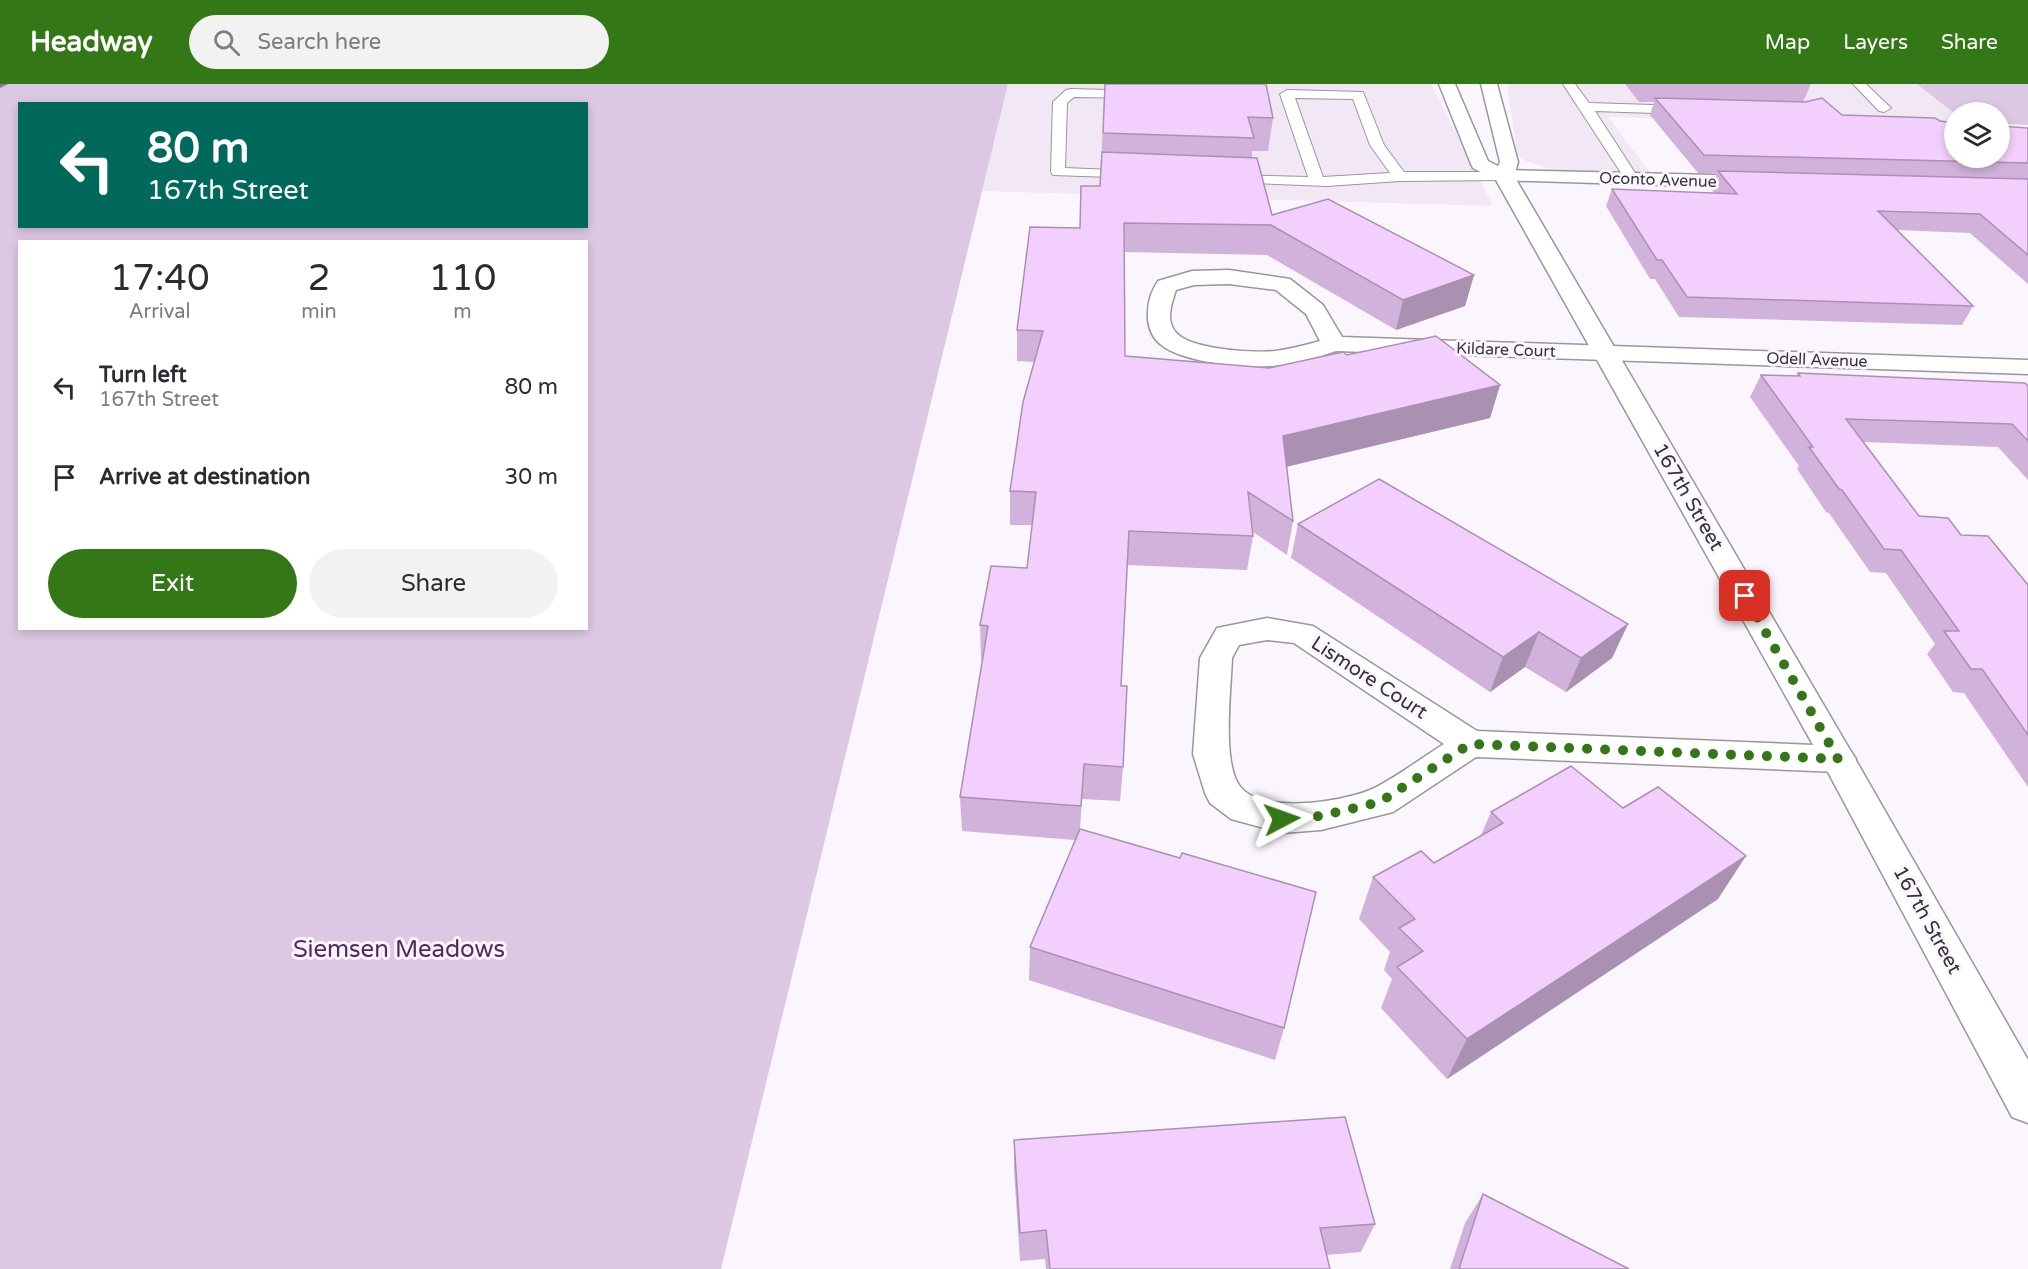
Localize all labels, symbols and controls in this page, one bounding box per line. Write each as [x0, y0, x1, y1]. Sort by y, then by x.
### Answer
search box [189, 15, 609, 69]
text: Headway [30, 25, 153, 59]
icon: search [210, 26, 243, 59]
text: Search here [258, 29, 381, 55]
text: Map [1765, 30, 1810, 55]
text: Layers [1843, 30, 1908, 55]
text: Share [1941, 30, 1998, 55]
map controls [1944, 102, 2010, 168]
button: layers [1944, 102, 2010, 168]
text: 80 m [147, 123, 249, 174]
icon: left [48, 126, 126, 204]
street label: Oconto Avenue [1599, 168, 1717, 192]
text: 167th Street [147, 174, 309, 207]
text: 17:40 [110, 257, 210, 300]
text: 2 [308, 257, 330, 300]
text: 110 [428, 257, 496, 300]
text: Arrival [129, 300, 191, 324]
text: min [301, 300, 337, 324]
text: m [453, 300, 472, 324]
street label: Kildare Court [1456, 338, 1556, 362]
street label: Odell Avenue [1766, 348, 1868, 372]
text: Turn left [99, 362, 187, 388]
icon: left [48, 371, 81, 404]
text: 80 m [504, 374, 558, 400]
text: 167th Street [99, 388, 219, 412]
street label: 167th Street [1648, 439, 1729, 555]
icon: arrive [48, 461, 81, 494]
text: Arrive at destination [99, 464, 310, 490]
text: 30 m [504, 464, 558, 490]
button: Exit [48, 549, 297, 618]
button: Share [309, 549, 558, 618]
pin [1719, 570, 1770, 621]
icon: arrive [1728, 579, 1761, 612]
street label: Lismore Court [1306, 632, 1432, 725]
position arrow [1250, 787, 1314, 851]
street label: 167th Street [1887, 862, 1967, 979]
park label: Siemsen Meadows [293, 935, 505, 964]

